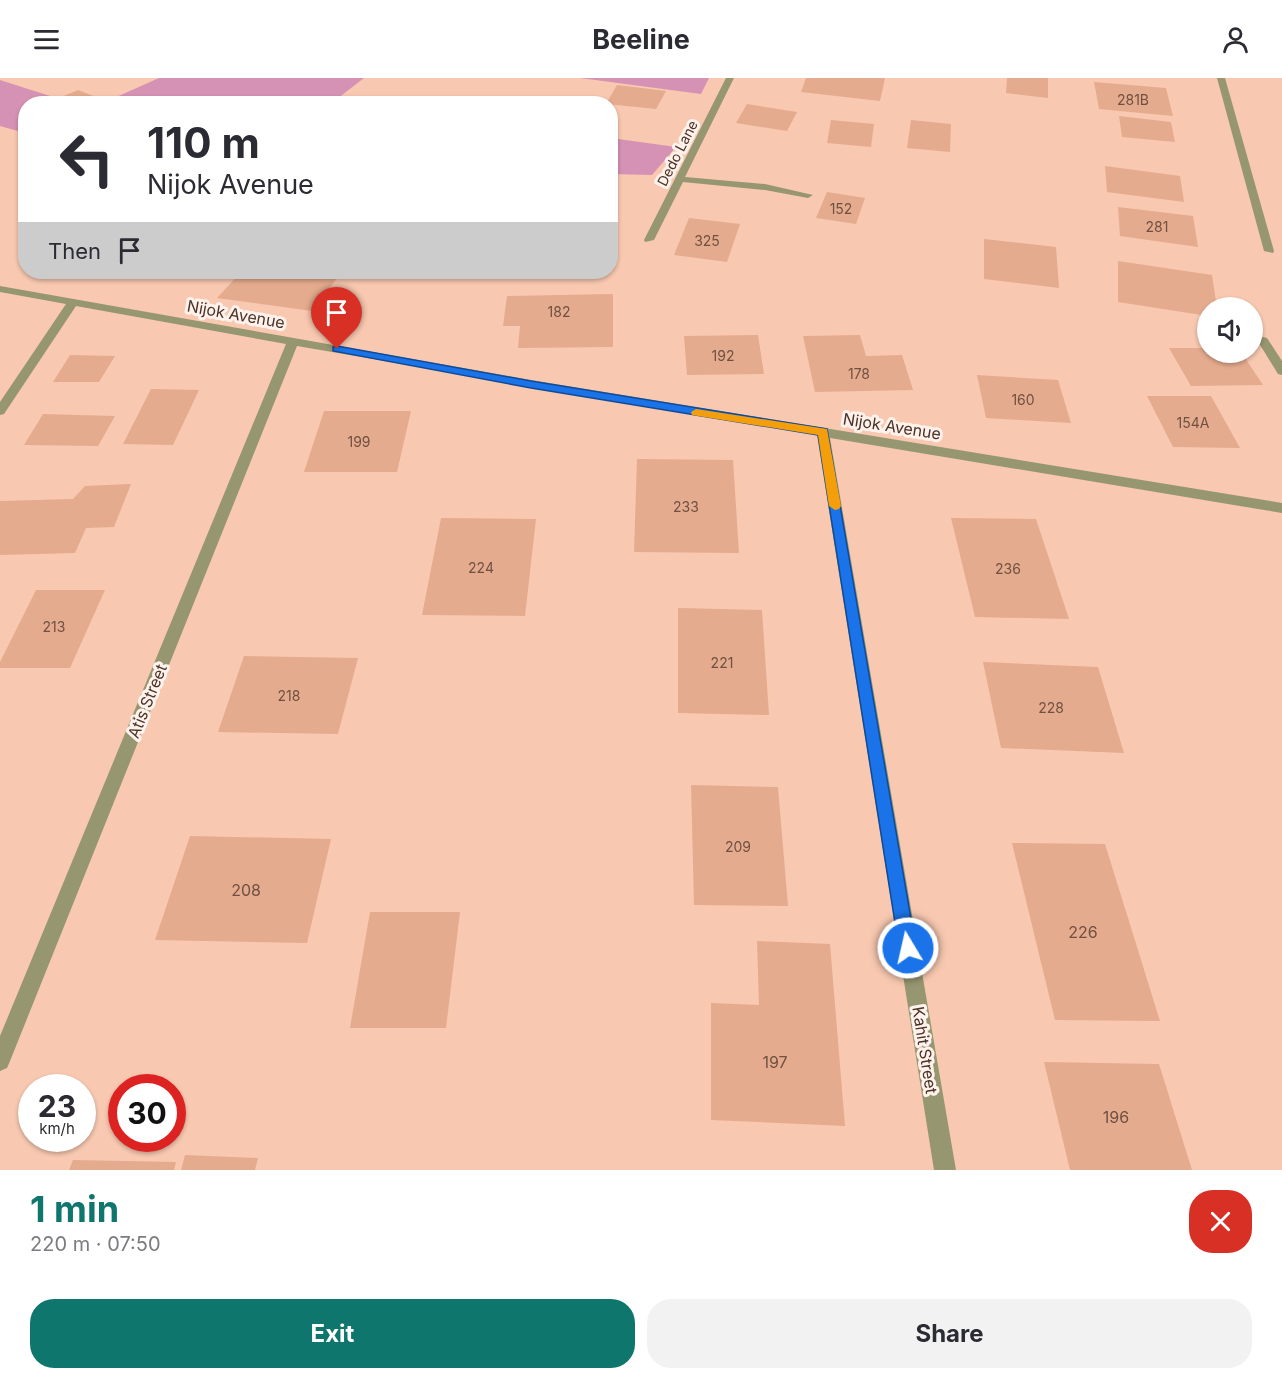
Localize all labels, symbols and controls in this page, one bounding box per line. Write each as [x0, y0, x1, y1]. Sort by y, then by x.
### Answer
icon: menu [30, 23, 63, 56]
text: Beeline [592, 23, 690, 56]
icon: person [1219, 23, 1252, 56]
house number: 281B [1117, 91, 1149, 108]
text: 110 m [147, 117, 260, 168]
street label: Dedo Lane [653, 117, 701, 189]
icon: left [48, 120, 126, 198]
text: Nijok Avenue [147, 168, 314, 201]
house number: 152 [830, 200, 852, 217]
house number: 281 [1146, 218, 1168, 235]
house number: 325 [694, 232, 720, 249]
icon: arrive [113, 234, 146, 267]
text: Then [48, 238, 101, 264]
pin [311, 287, 362, 349]
street label: Nijok Avenue [186, 296, 286, 332]
icon: arrive [320, 296, 353, 329]
map controls [1197, 297, 1263, 363]
button: sound [1197, 297, 1263, 363]
house number: 182 [548, 303, 570, 320]
house number: 192 [712, 347, 734, 364]
house number: 178 [848, 365, 870, 382]
house number: 160 [1011, 391, 1035, 408]
street label: Nijok Avenue [842, 408, 942, 444]
house number: 154A [1177, 414, 1210, 431]
house number: 199 [347, 433, 371, 450]
house number: 233 [673, 498, 699, 515]
house number: 224 [468, 559, 494, 576]
house number: 236 [995, 560, 1021, 577]
house number: 213 [43, 618, 65, 635]
house number: 221 [711, 654, 733, 671]
street label: Atis Street [123, 661, 171, 741]
house number: 218 [278, 687, 300, 704]
house number: 228 [1038, 699, 1064, 716]
house number: 209 [725, 838, 751, 855]
house number: 208 [231, 880, 261, 900]
position arrow [876, 916, 940, 980]
house number: 226 [1068, 922, 1098, 942]
street label: Kahit Street [908, 1005, 942, 1095]
house number: 197 [762, 1052, 788, 1072]
speed limit sign: 30 [108, 1074, 186, 1152]
text: 23 [38, 1088, 76, 1124]
house number: 196 [1103, 1107, 1129, 1127]
text: km/h [39, 1119, 75, 1138]
text: 1 min [30, 1187, 119, 1231]
button: close [1189, 1190, 1252, 1253]
text: 220 m · 07:50 [30, 1232, 161, 1256]
button: Exit [30, 1299, 635, 1368]
button: Share [647, 1299, 1252, 1368]

